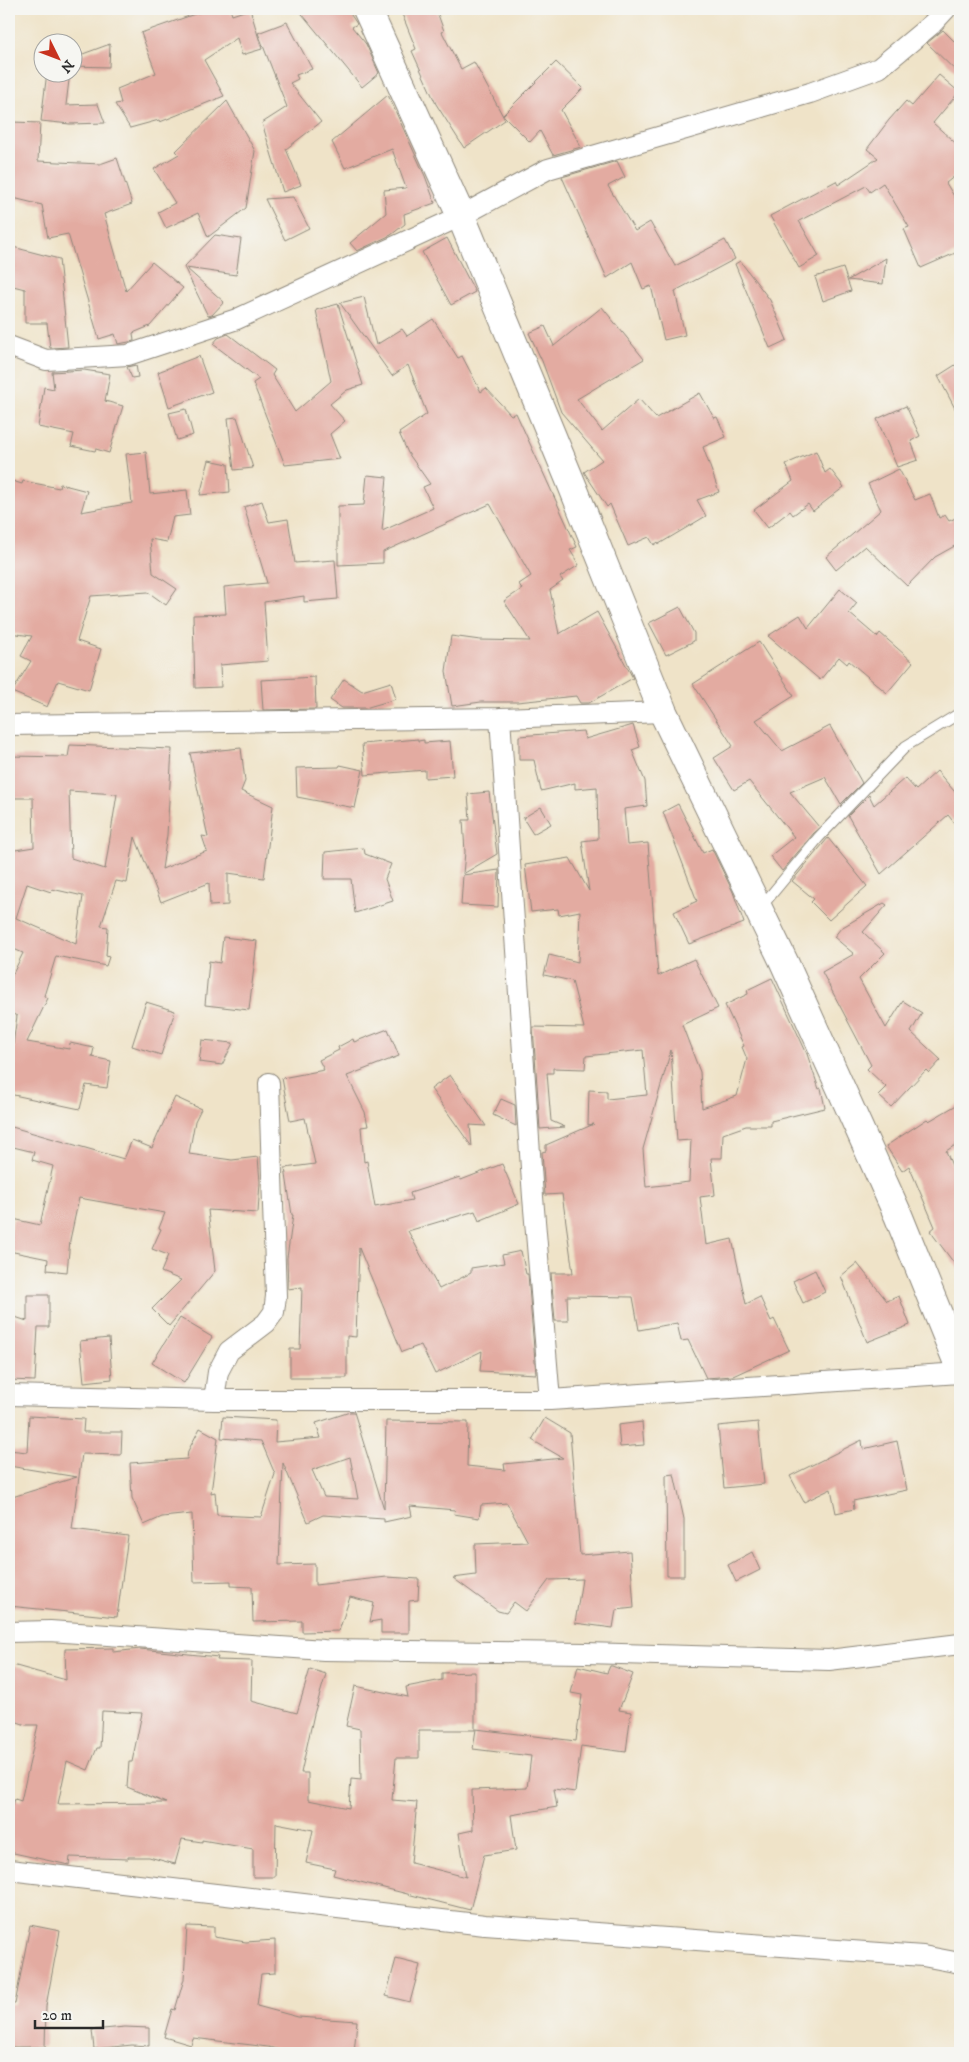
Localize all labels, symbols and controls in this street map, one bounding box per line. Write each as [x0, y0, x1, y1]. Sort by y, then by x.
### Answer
north arrow [32, 32, 82, 82]
text: N [56, 56, 77, 77]
scale bar [35, 1997, 102, 2029]
text: 20 m [42, 2006, 72, 2025]

